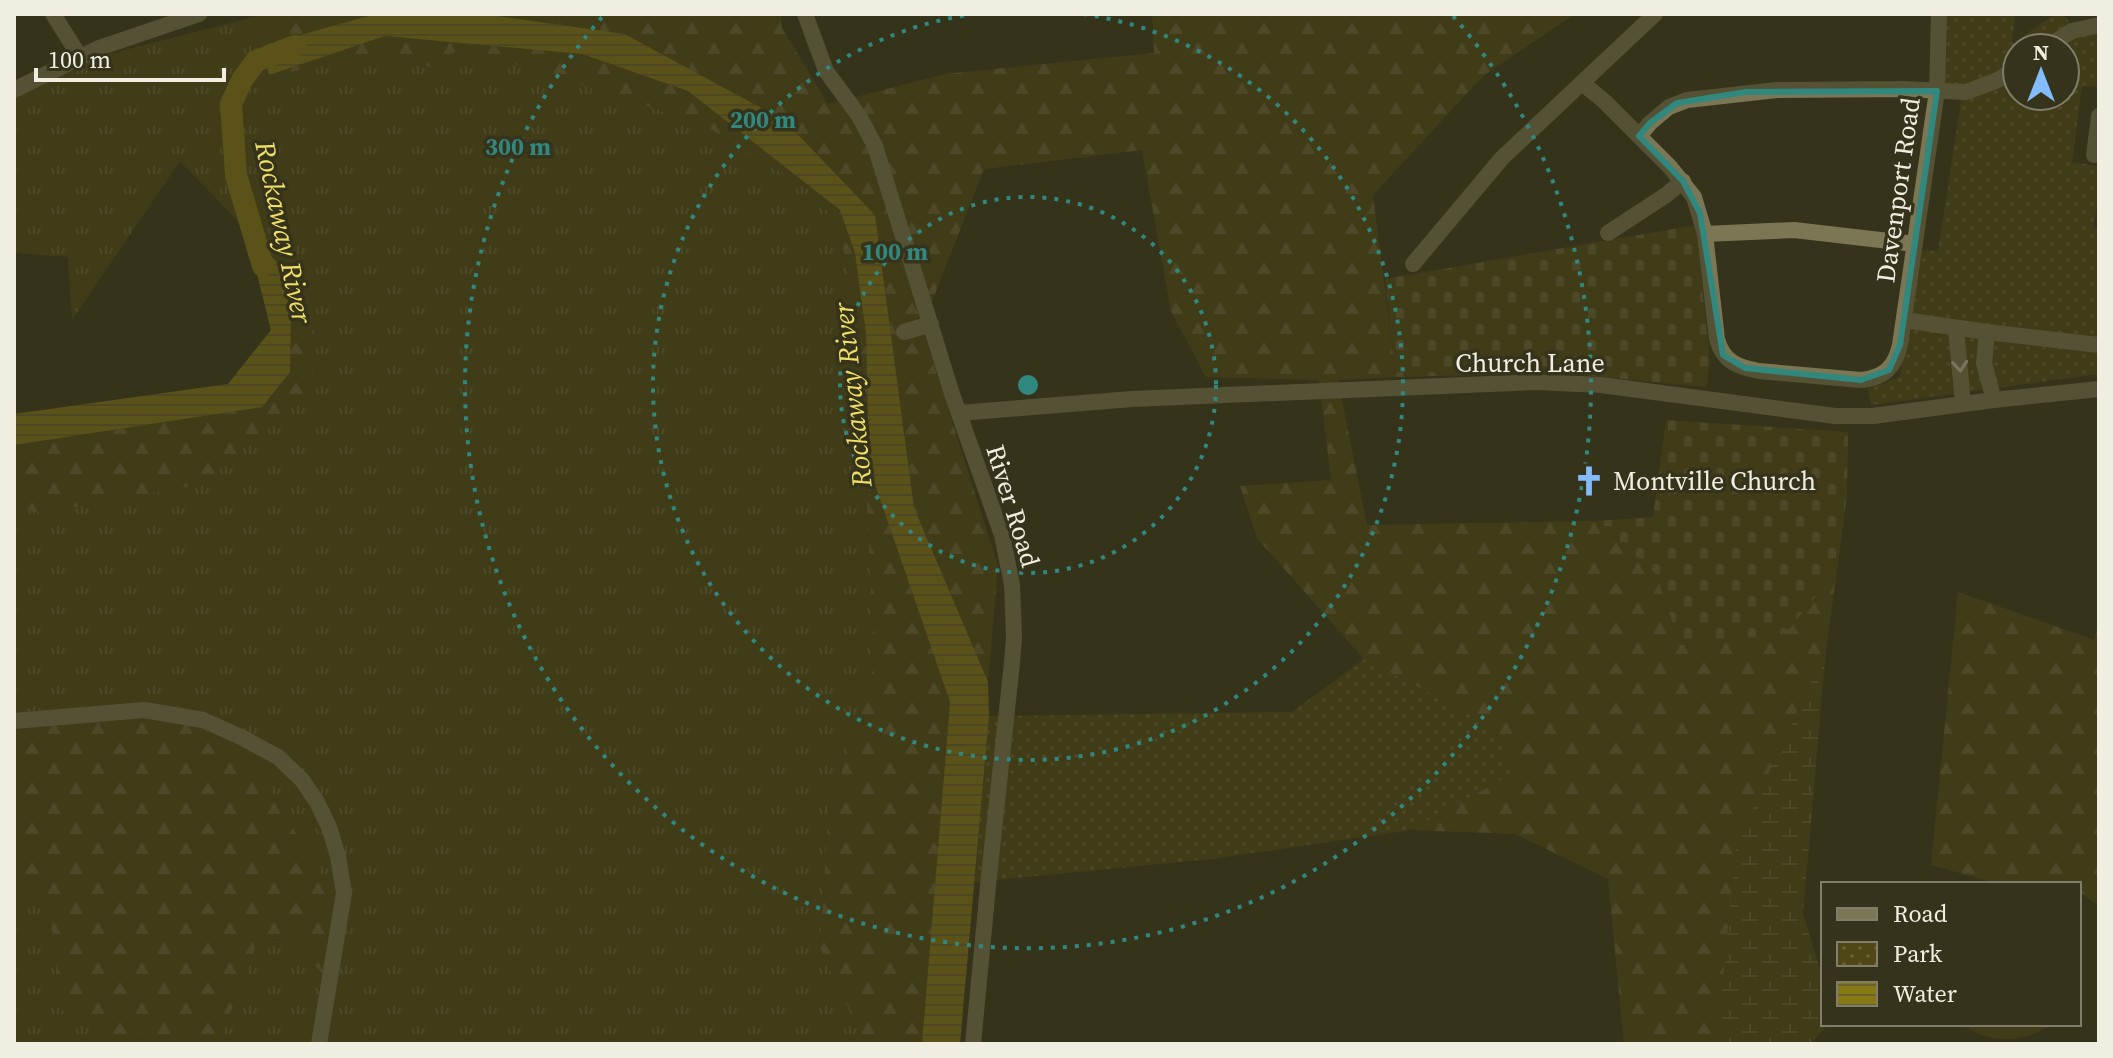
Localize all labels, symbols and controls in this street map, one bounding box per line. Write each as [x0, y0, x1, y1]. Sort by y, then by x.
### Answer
scale bar [36, 32, 224, 82]
north arrow [2001, 32, 2081, 112]
text: N [2033, 37, 2049, 67]
text: 100 m [48, 43, 111, 76]
street label: Davenport Road [1867, 95, 1929, 285]
text: 200 m [730, 103, 796, 136]
text: 300 m [485, 130, 551, 163]
water label: Rockaway River [246, 136, 322, 328]
text: 100 m [862, 235, 928, 268]
water label: Rockaway River [823, 300, 881, 490]
street label: Church Lane [1455, 345, 1605, 381]
one-way arrow [1951, 360, 1968, 373]
centre of rings [1014, 371, 1042, 399]
street label: River Road [977, 440, 1049, 572]
place label: Montville Church [1613, 463, 1816, 499]
church icon: Montville Church [1572, 464, 1606, 498]
legend [1821, 882, 2081, 1026]
text: Road [1893, 897, 1948, 930]
text: Park [1893, 937, 1943, 970]
text: Water [1893, 977, 1957, 1010]

